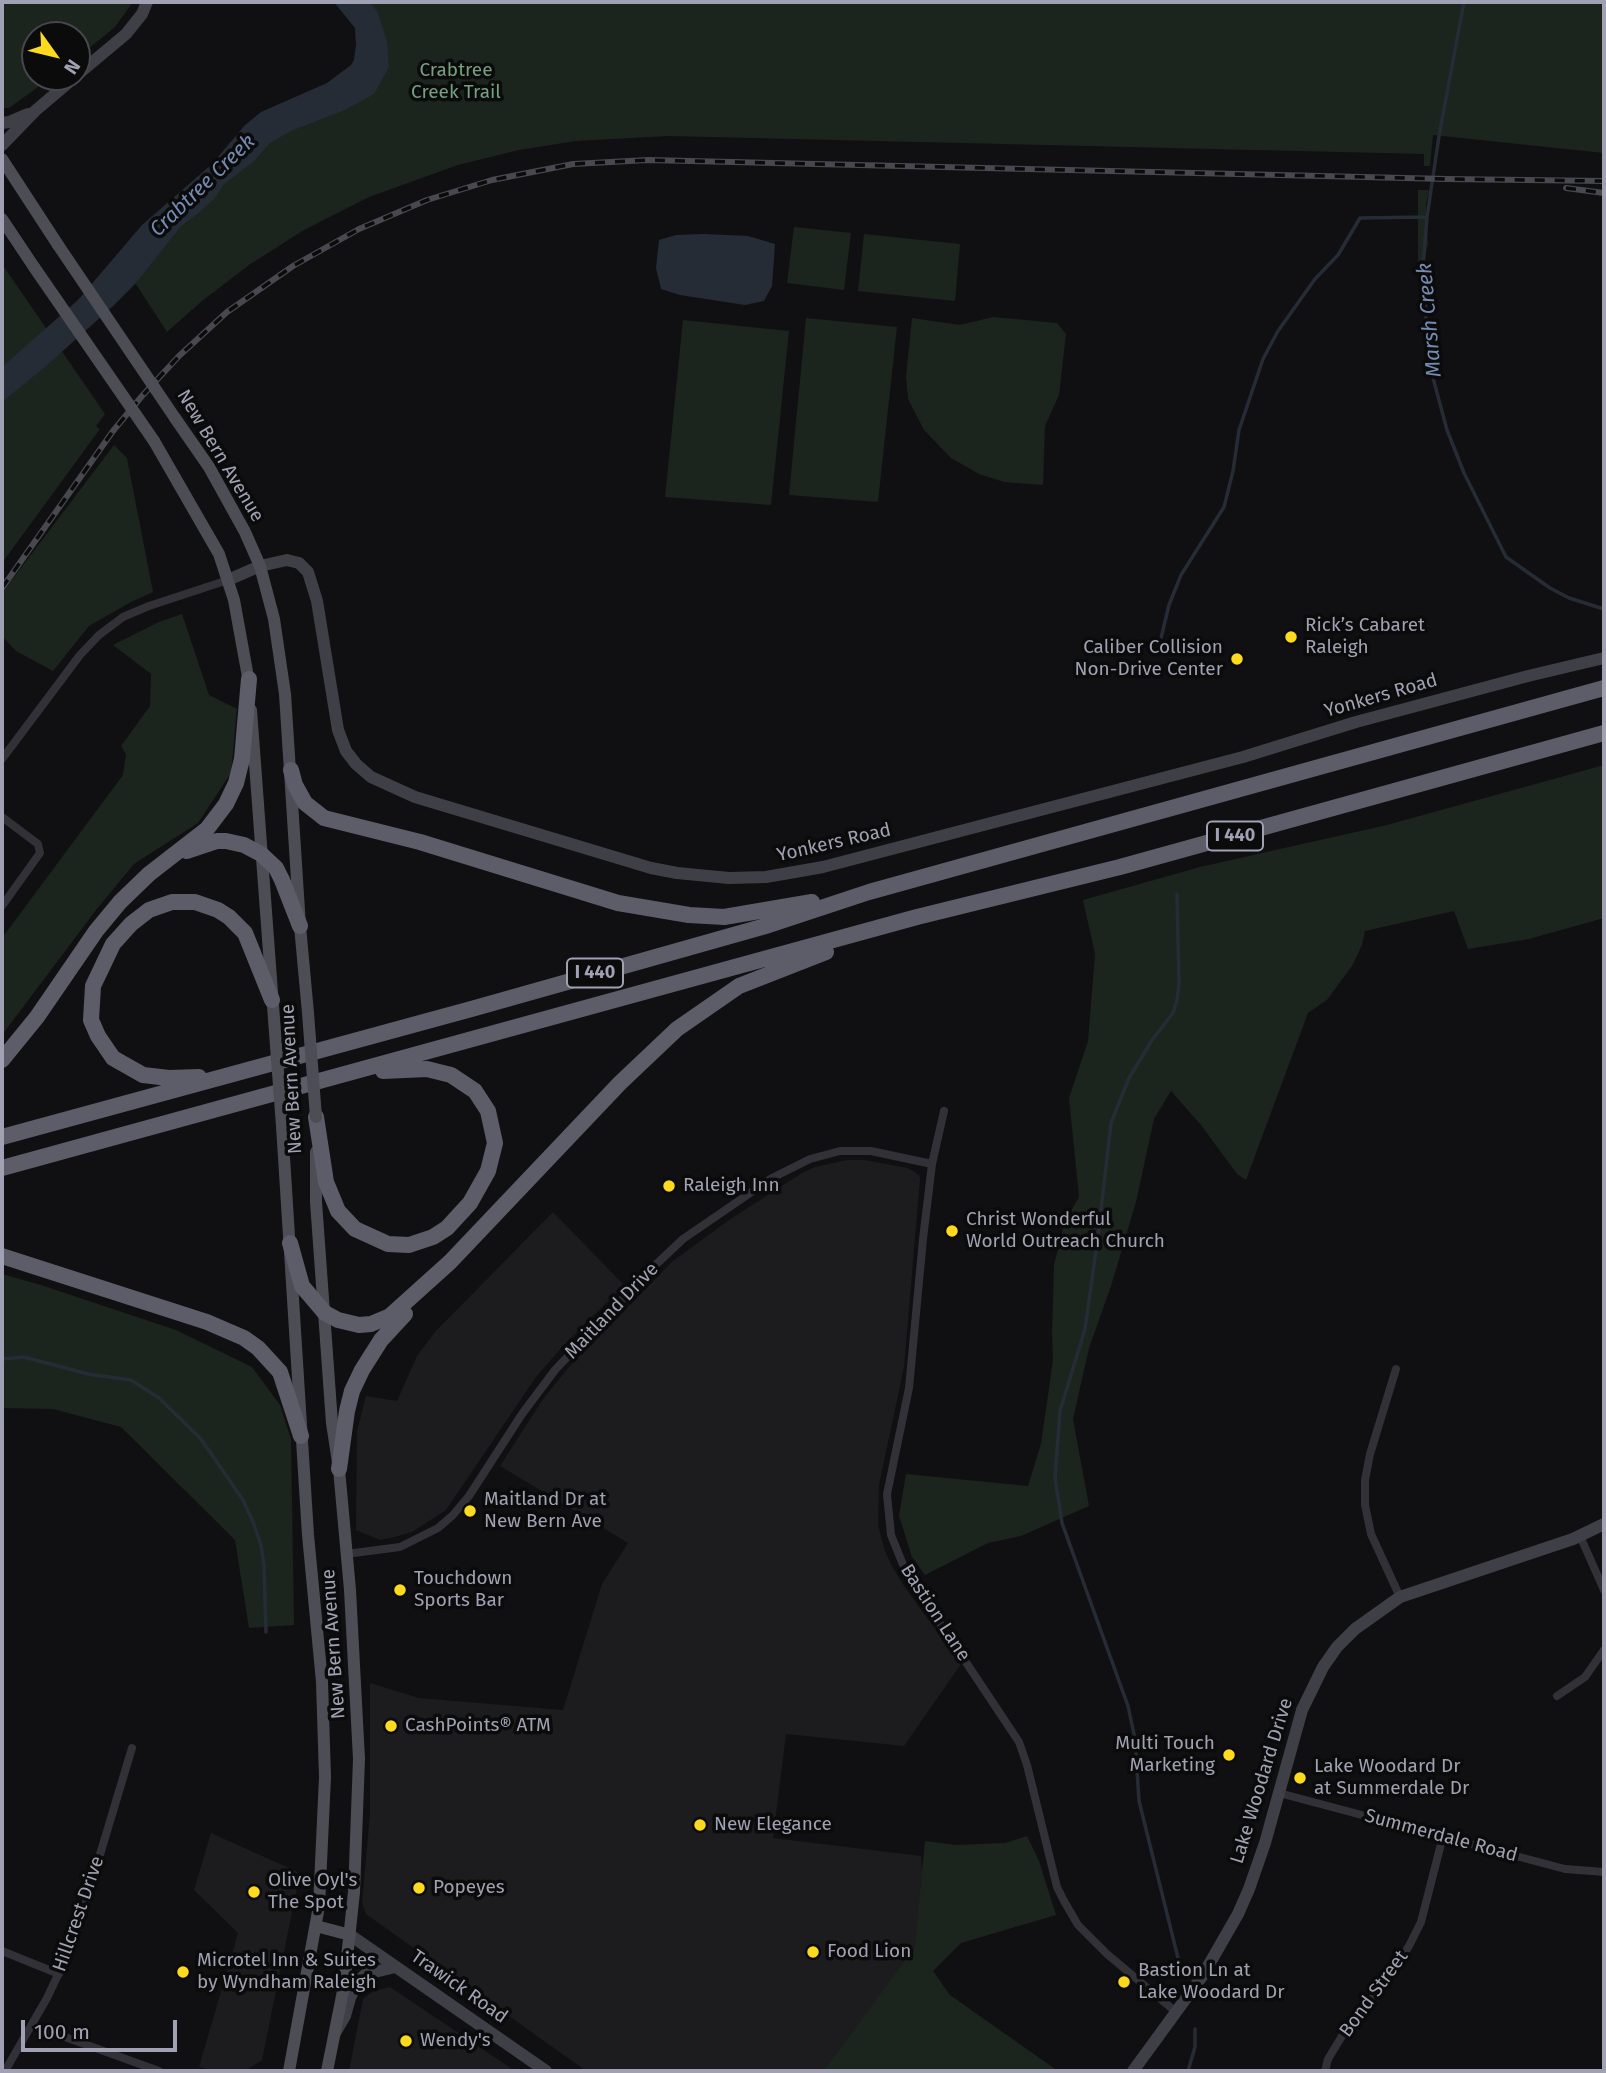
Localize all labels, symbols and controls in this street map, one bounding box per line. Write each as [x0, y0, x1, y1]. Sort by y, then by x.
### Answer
north arrow [21, 21, 91, 91]
text: N [59, 55, 85, 79]
park label: Crabtree Creek Trail [411, 60, 501, 104]
water label: Crabtree Creek [145, 130, 261, 242]
water label: Marsh Creek [1412, 262, 1448, 378]
street label: New Bern Avenue [171, 386, 269, 526]
place label: Rick’s Cabaret Raleigh [1305, 615, 1425, 659]
marker: Rick’s Cabaret Raleigh [1283, 629, 1299, 645]
place label: Caliber Collision Non-Drive Center [1075, 637, 1223, 681]
marker: Caliber Collision Non-Drive Center [1229, 651, 1245, 667]
street label: Yonkers Road [1322, 669, 1440, 723]
street label: Yonkers Road [775, 819, 893, 867]
road number: I 440 [1207, 822, 1263, 850]
road number: I 440 [567, 958, 623, 988]
street label: New Bern Avenue [277, 1003, 307, 1155]
place label: Raleigh Inn [683, 1175, 780, 1197]
marker: Raleigh Inn [661, 1178, 677, 1194]
place label: Christ Wonderful World Outreach Church [966, 1209, 1165, 1253]
marker: Christ Wonderful World Outreach Church [944, 1223, 960, 1239]
street label: Maitland Drive [560, 1258, 664, 1364]
place label: Maitland Dr at New Bern Ave [484, 1489, 606, 1533]
marker: Maitland Dr at New Bern Ave [462, 1503, 478, 1519]
street label: Bastion Lane [895, 1560, 975, 1666]
street label: New Bern Avenue [317, 1568, 351, 1720]
place label: Touchdown Sports Bar [414, 1568, 512, 1612]
marker: Touchdown Sports Bar [392, 1582, 408, 1598]
street label: Lake Woodard Drive [1226, 1696, 1298, 1866]
place label: CashPoints® ATM [405, 1715, 551, 1737]
marker: CashPoints® ATM [383, 1718, 399, 1734]
place label: Multi Touch Marketing [1115, 1733, 1215, 1777]
marker: Multi Touch Marketing [1221, 1747, 1237, 1763]
place label: Lake Woodard Dr at Summerdale Dr [1314, 1756, 1469, 1800]
marker: Lake Woodard Dr at Summerdale Dr [1292, 1770, 1308, 1786]
street label: Summerdale Road [1362, 1805, 1520, 1867]
place label: New Elegance [714, 1814, 832, 1836]
marker: New Elegance [692, 1817, 708, 1833]
street label: Hillcrest Drive [49, 1853, 109, 1975]
place label: Olive Oyl's The Spot [268, 1870, 357, 1914]
place label: Popeyes [433, 1877, 505, 1899]
marker: Popeyes [411, 1880, 427, 1896]
marker: Olive Oyl's The Spot [246, 1884, 262, 1900]
place label: Food Lion [827, 1941, 911, 1963]
marker: Food Lion [805, 1944, 821, 1960]
street label: Trawick Road [406, 1945, 512, 2029]
street label: Bond Street [1335, 1946, 1413, 2042]
place label: Microtel Inn & Suites by Wyndham Raleigh [197, 1950, 377, 1994]
place label: Bastion Ln at Lake Woodard Dr [1138, 1960, 1285, 2004]
marker: Microtel Inn & Suites by Wyndham Raleigh [175, 1964, 191, 1980]
marker: Bastion Ln at Lake Woodard Dr [1116, 1974, 1132, 1990]
scale bar [24, 2007, 180, 2050]
text: 100 m [34, 2019, 90, 2045]
place label: Wendy's [420, 2030, 491, 2052]
marker: Wendy's [398, 2033, 414, 2049]

